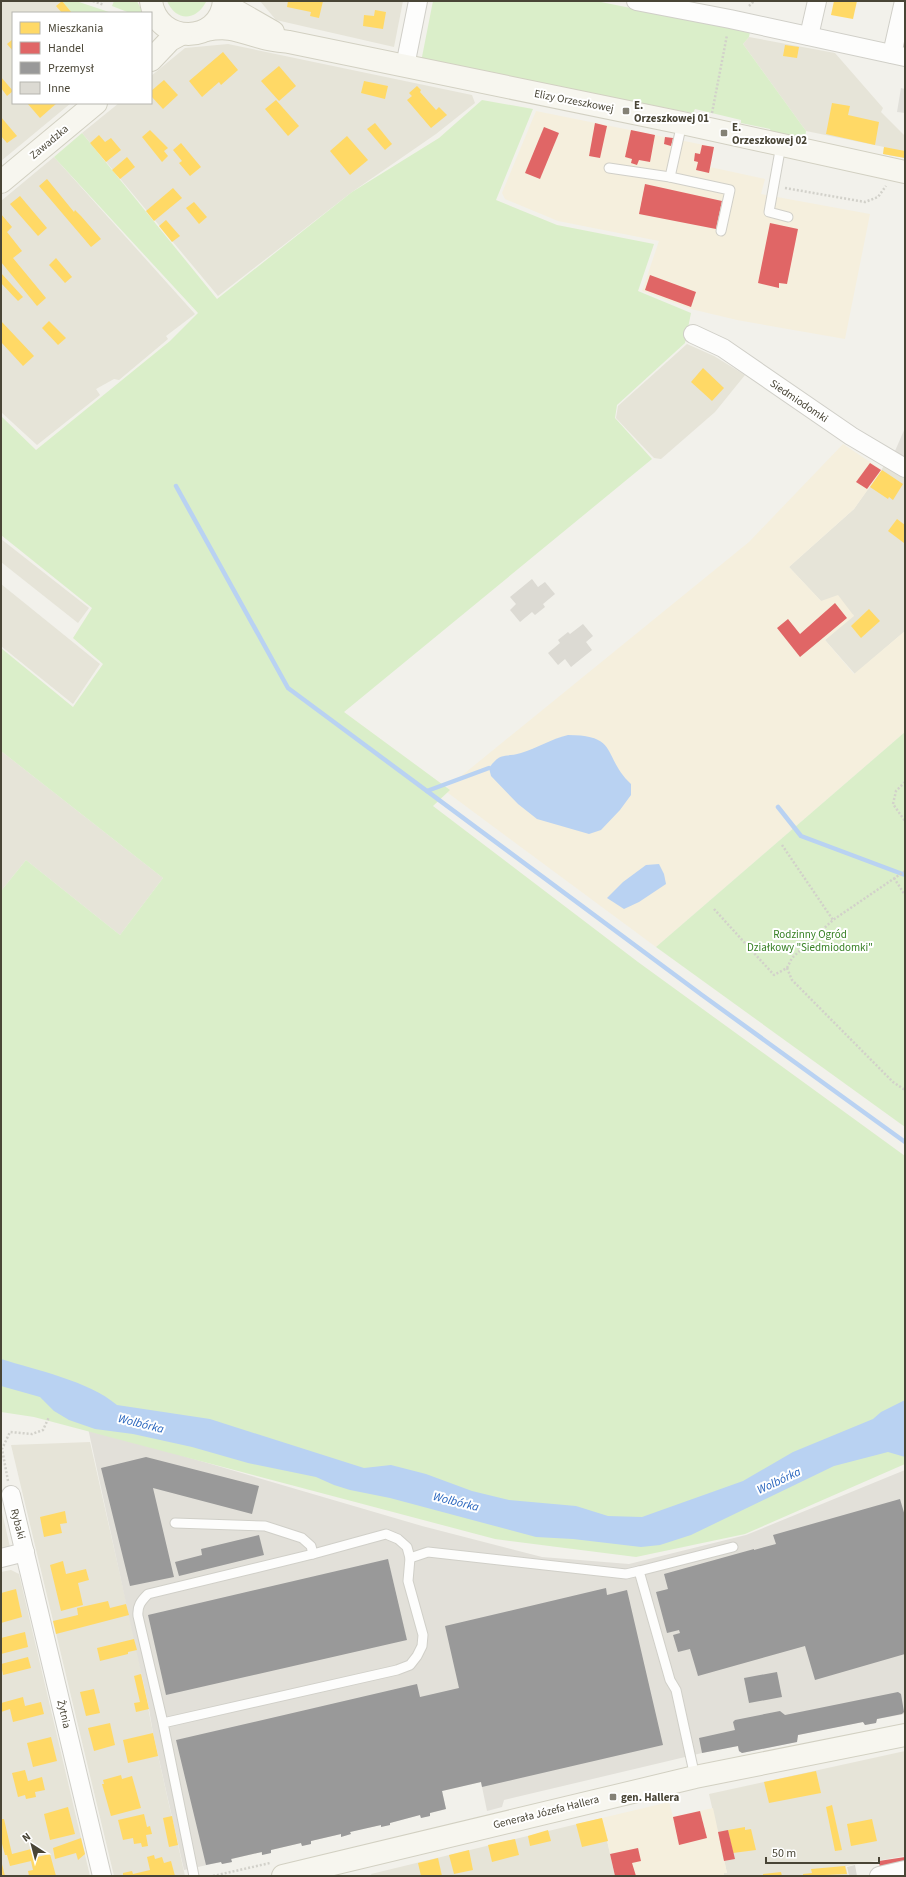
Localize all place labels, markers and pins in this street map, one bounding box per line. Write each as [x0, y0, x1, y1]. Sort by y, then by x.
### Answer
place label: E. Orzeszkowej 01 [634, 98, 709, 126]
marker: E. Orzeszkowej 01 [621, 106, 631, 116]
place label: E. Orzeszkowej 02 [732, 120, 807, 148]
marker: E. Orzeszkowej 02 [719, 128, 729, 138]
place label: gen. Hallera [621, 1790, 679, 1805]
marker: gen. Hallera [608, 1792, 618, 1802]

